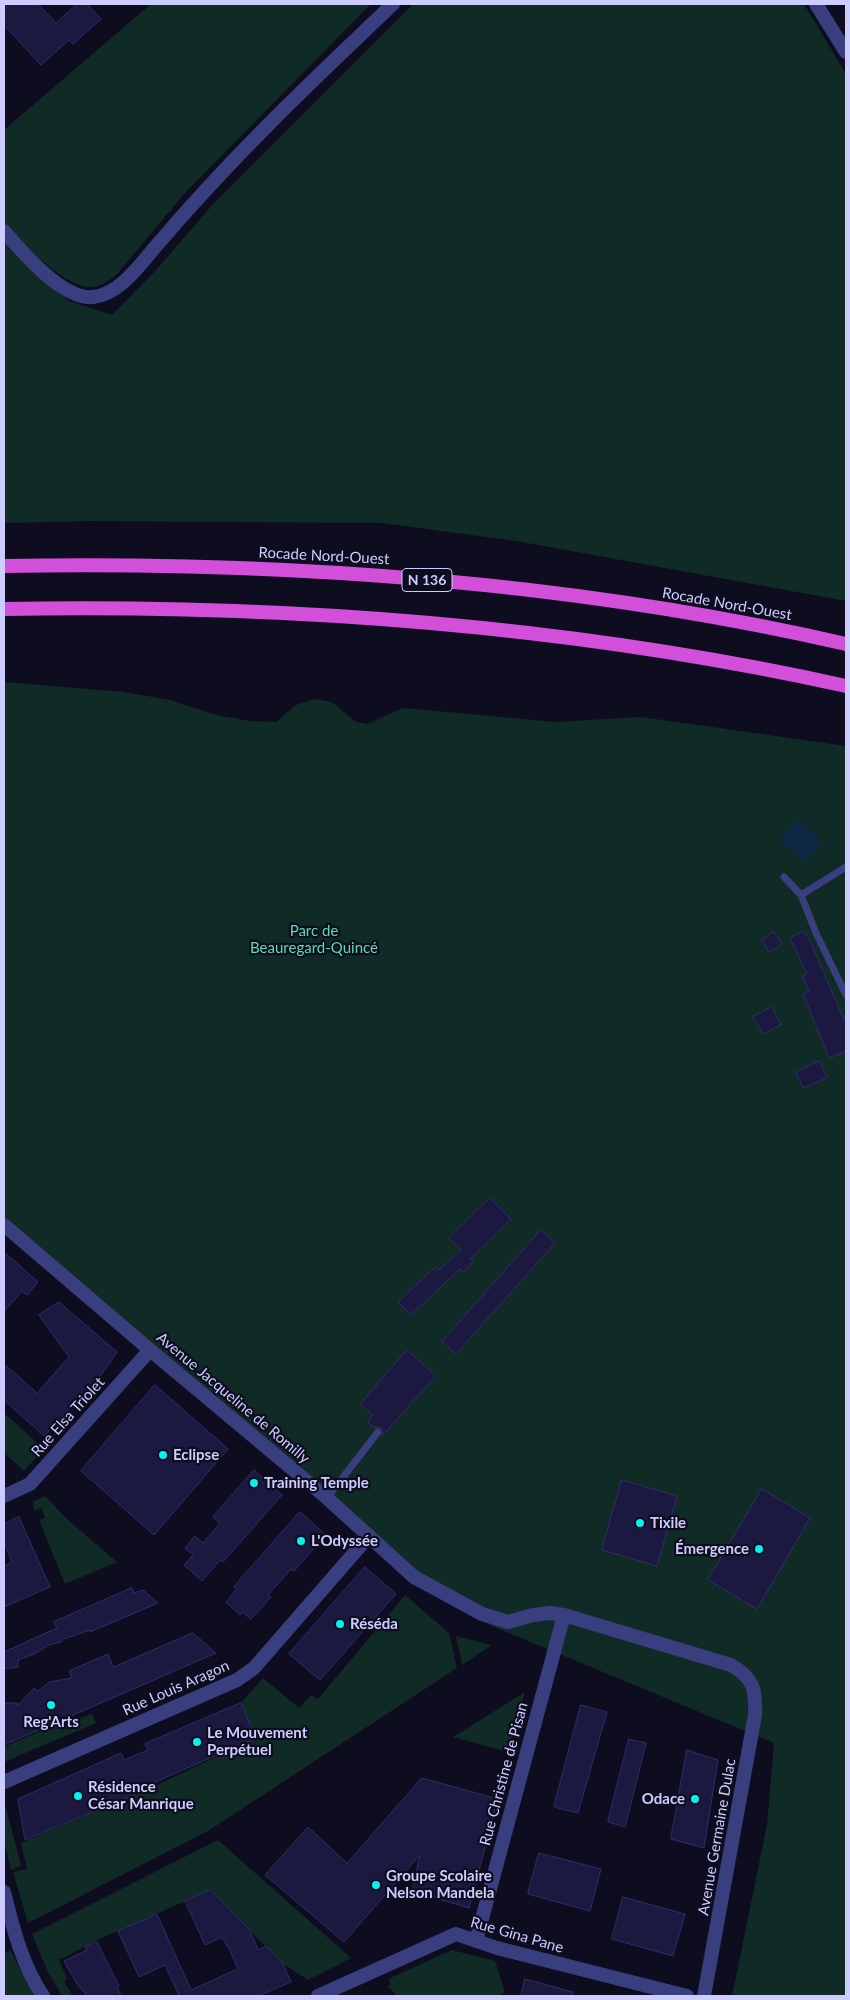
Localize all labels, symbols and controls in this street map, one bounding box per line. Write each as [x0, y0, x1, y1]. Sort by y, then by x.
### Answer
street label: Rocade Nord-Ouest [258, 544, 390, 568]
road number: N 136 [402, 568, 452, 592]
street label: Rocade Nord-Ouest [661, 584, 793, 624]
park label: Parc de Beauregard-Quincé [250, 922, 378, 957]
street label: Avenue Jacqueline de Romilly [153, 1329, 313, 1467]
street label: Rue Elsa Triolet [28, 1374, 108, 1460]
place label: Eclipse [173, 1446, 219, 1464]
marker: Eclipse [157, 1449, 169, 1461]
place label: Training Temple [264, 1474, 369, 1492]
marker: Training Temple [248, 1477, 260, 1489]
place label: Tixile [650, 1514, 686, 1532]
marker: Tixile [634, 1517, 646, 1529]
place label: L'Odyssée [311, 1532, 378, 1550]
marker: L'Odyssée [295, 1535, 307, 1547]
place label: Émergence [675, 1540, 749, 1558]
marker: Émergence [753, 1543, 765, 1555]
place label: Réséda [350, 1615, 398, 1633]
marker: Réséda [334, 1618, 346, 1630]
street label: Rue Louis Aragon [120, 1656, 232, 1720]
marker: Reg'Arts [45, 1699, 57, 1711]
street label: Rue Christine de Pisan [476, 1700, 532, 1848]
place label: Reg'Arts [23, 1713, 79, 1731]
place label: Le Mouvement Perpétuel [207, 1724, 307, 1759]
marker: Le Mouvement Perpétuel [191, 1736, 203, 1748]
street label: Avenue Germaine Dulac [694, 1757, 740, 1917]
place label: Résidence César Manrique [88, 1778, 194, 1813]
marker: Résidence César Manrique [72, 1790, 84, 1802]
place label: Odace [642, 1790, 685, 1808]
marker: Odace [689, 1793, 701, 1805]
place label: Groupe Scolaire Nelson Mandela [386, 1867, 494, 1902]
marker: Groupe Scolaire Nelson Mandela [370, 1879, 382, 1891]
street label: Rue Gina Pane [468, 1913, 566, 1957]

